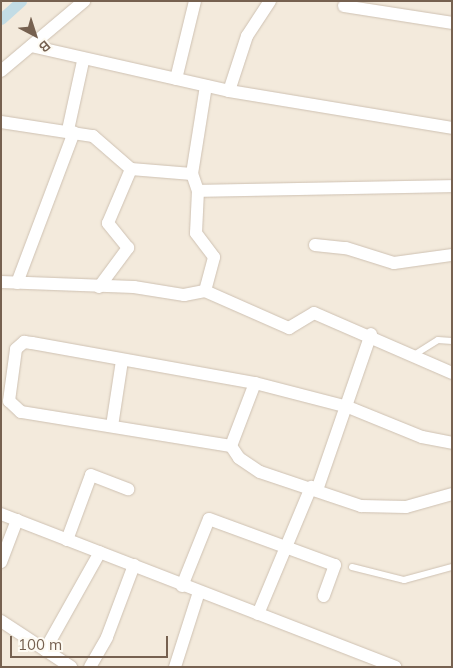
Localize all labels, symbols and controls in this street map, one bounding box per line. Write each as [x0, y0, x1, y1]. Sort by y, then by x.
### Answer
north arrow [10, 10, 60, 60]
text: B [35, 36, 54, 56]
scale bar [12, 626, 170, 658]
text: 100 m [18, 635, 62, 654]

